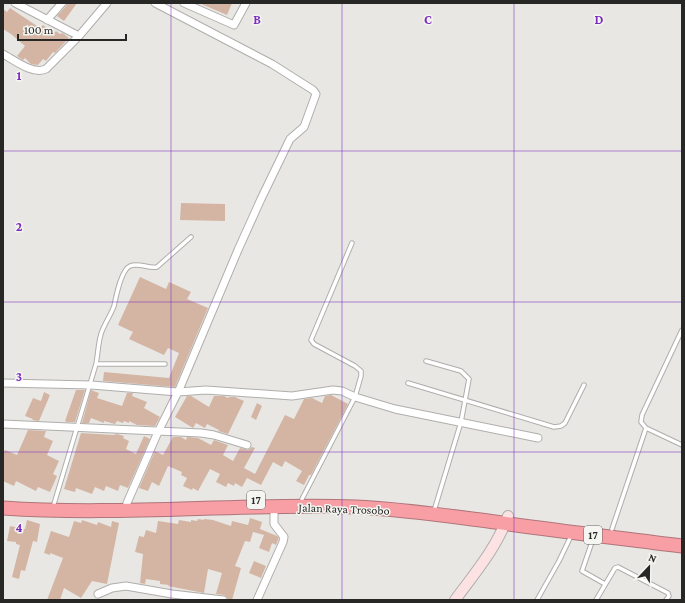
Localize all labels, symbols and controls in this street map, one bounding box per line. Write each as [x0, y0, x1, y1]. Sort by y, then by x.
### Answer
text: B [253, 12, 261, 27]
text: C [424, 12, 432, 27]
text: D [595, 12, 604, 27]
scale bar [18, 16, 126, 42]
text: 100 m [24, 23, 54, 37]
text: 1 [17, 68, 22, 83]
text: 2 [16, 219, 23, 234]
text: 3 [16, 369, 22, 384]
road number: 17 [247, 491, 265, 509]
street label: Jalan Raya Trosobo [297, 500, 390, 518]
text: 4 [15, 520, 23, 535]
road number: 17 [584, 526, 602, 544]
north arrow [629, 547, 669, 587]
text: N [647, 551, 659, 565]

